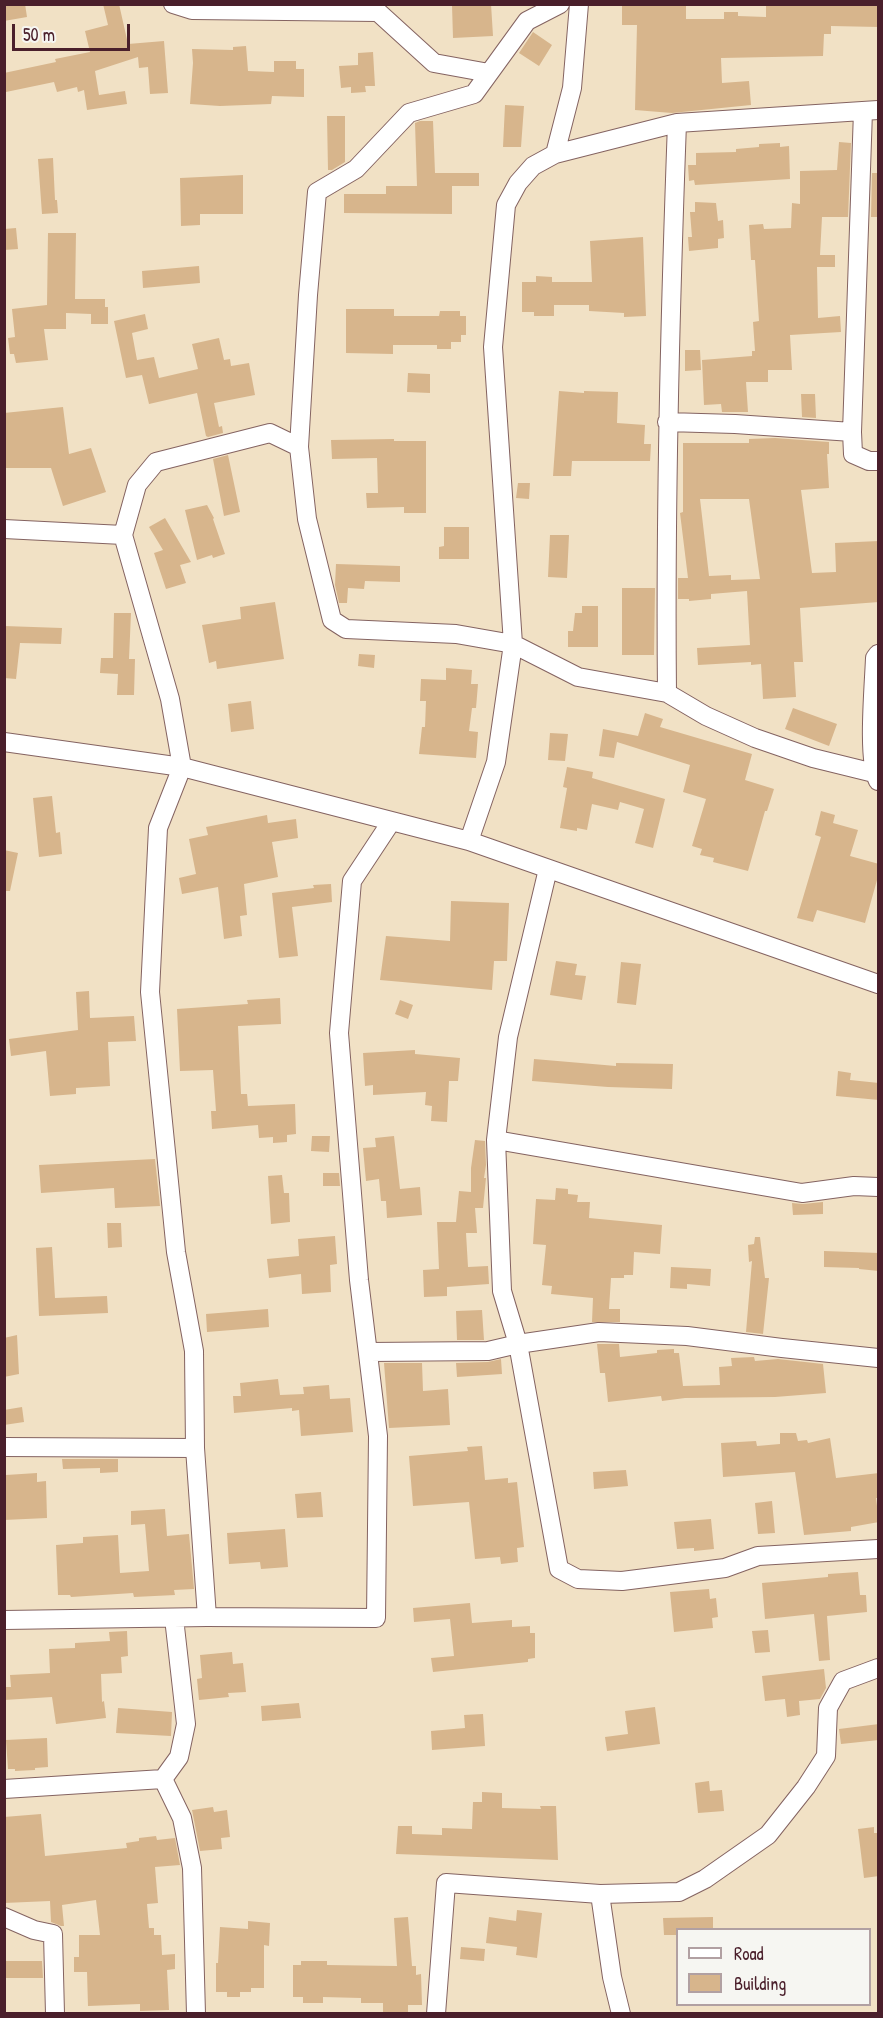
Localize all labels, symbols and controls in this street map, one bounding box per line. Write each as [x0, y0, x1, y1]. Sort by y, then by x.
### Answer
scale bar [15, 12, 134, 50]
text: 50 m [23, 22, 55, 47]
legend [676, 1928, 871, 2006]
text: Road [734, 1941, 764, 1966]
text: Building [734, 1971, 786, 1996]

